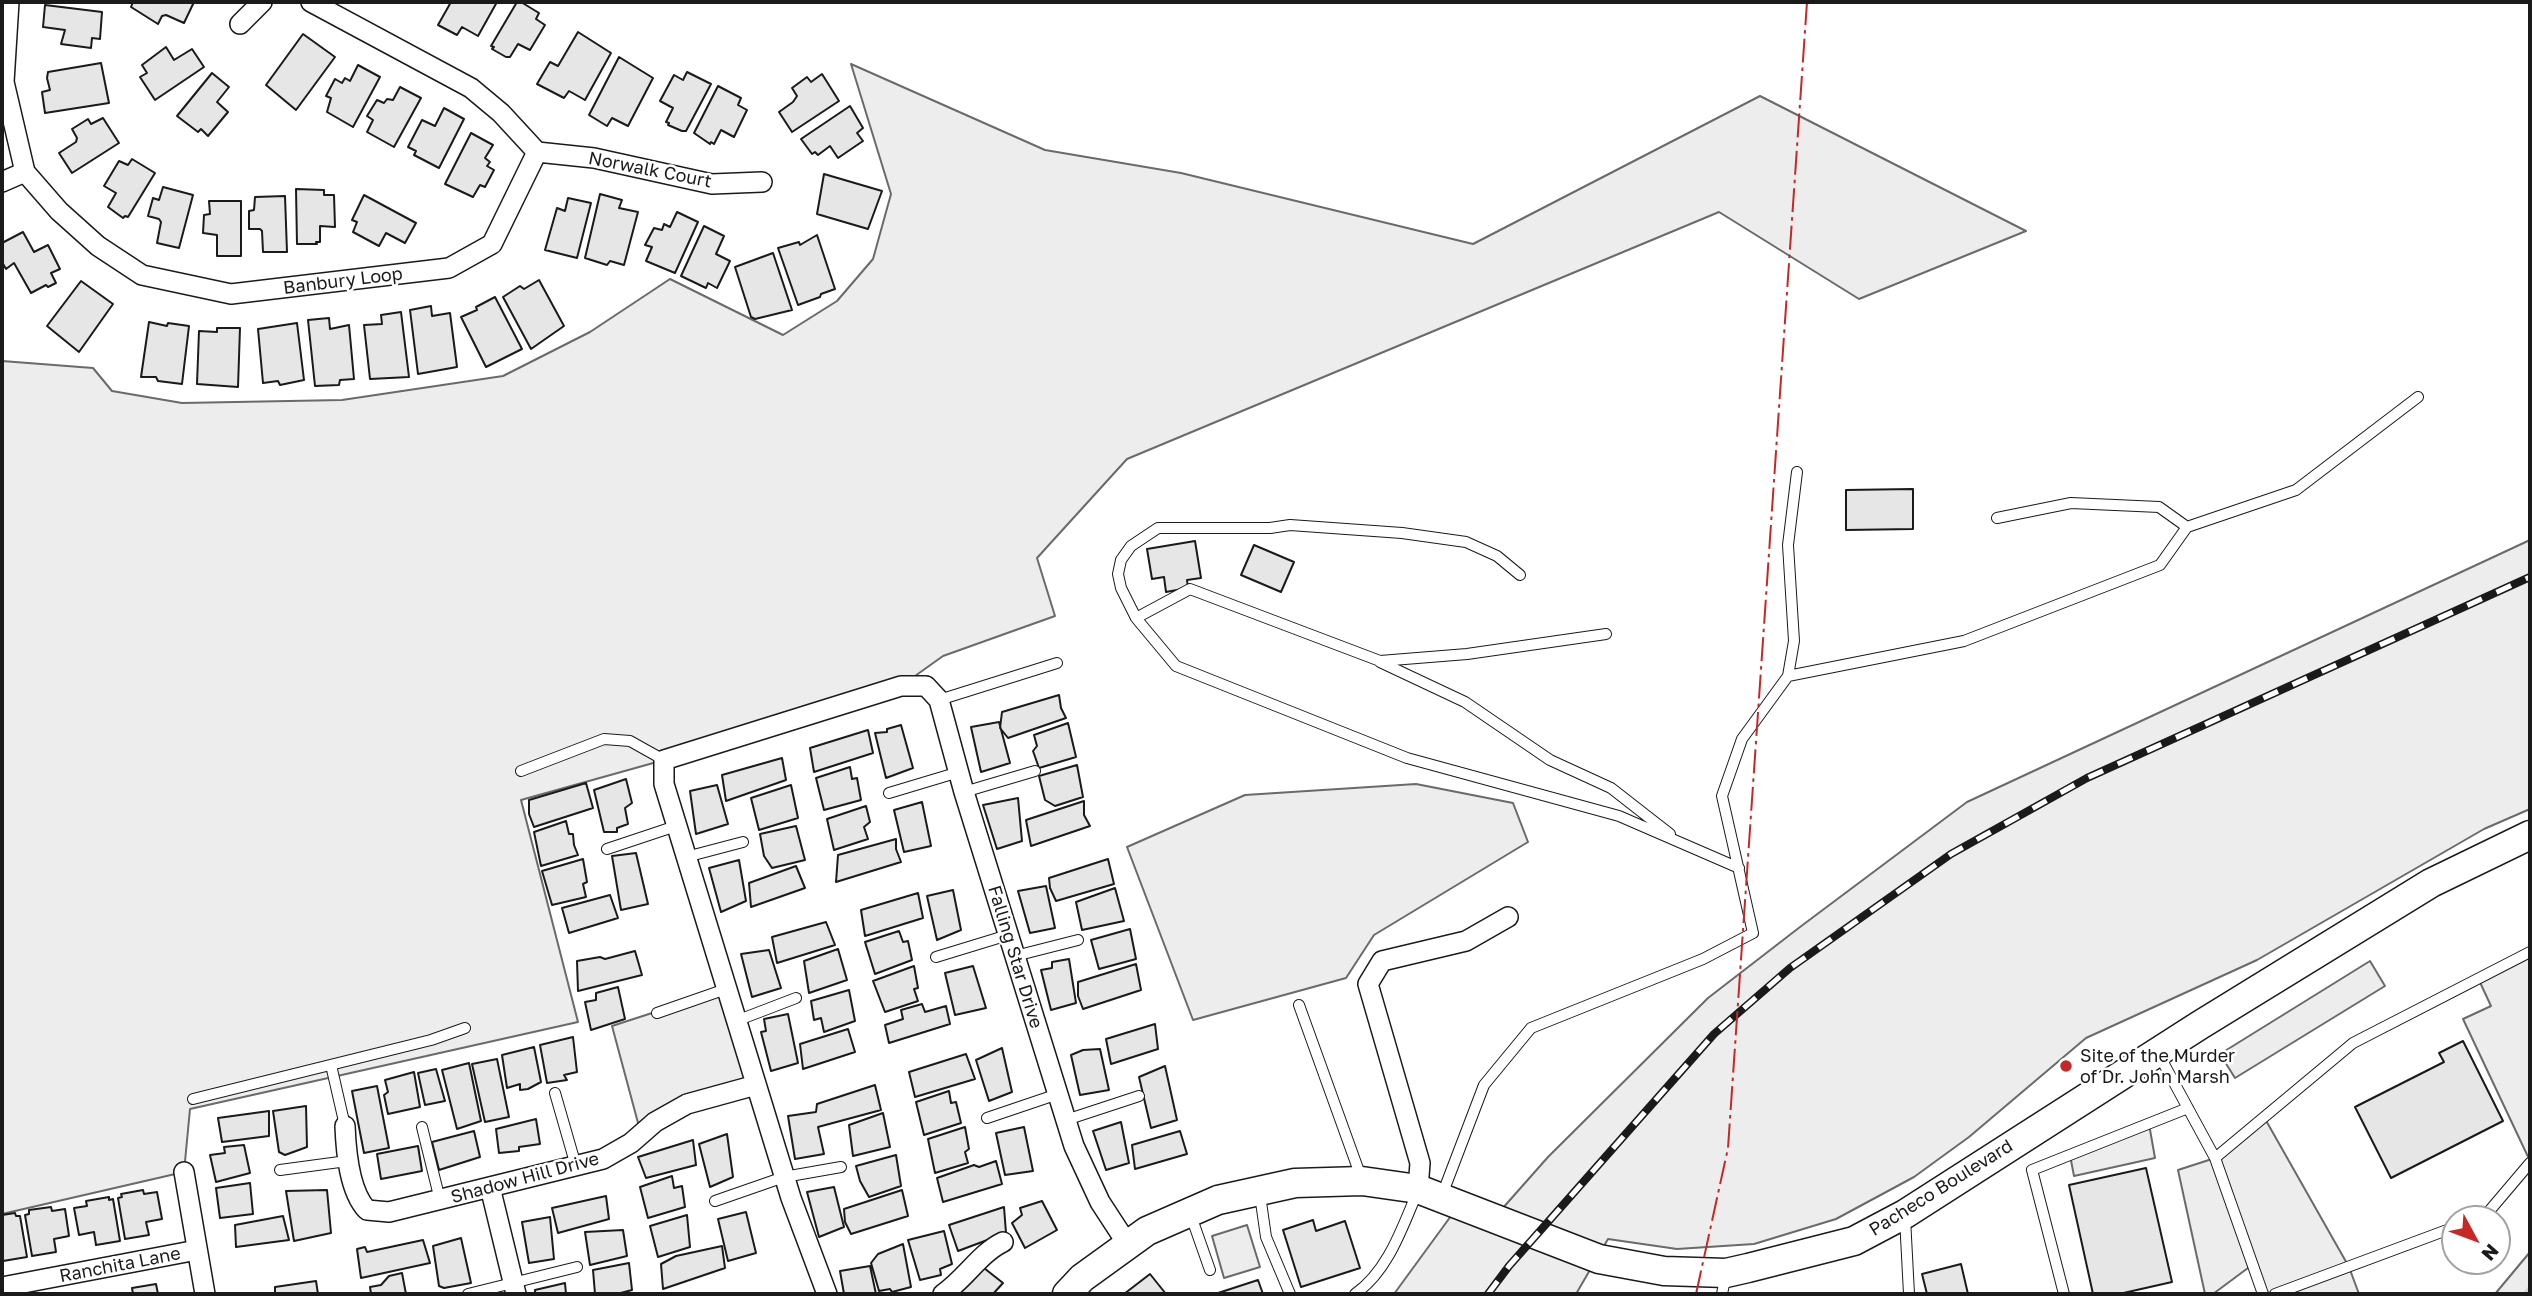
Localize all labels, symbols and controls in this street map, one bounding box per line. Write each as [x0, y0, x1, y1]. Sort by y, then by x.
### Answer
street label: Norwalk Court [586, 147, 714, 193]
street label: Banbury Loop [282, 263, 404, 299]
street label: Falling Star Drive [983, 883, 1047, 1031]
place label: Site of the Murder of Dr. John Marsh [2080, 1045, 2235, 1088]
marker: Site of the Murder of Dr. John Marsh [2058, 1058, 2074, 1074]
street label: Pacheco Boulevard [1865, 1135, 2017, 1241]
street label: Shadow Hill Drive [448, 1148, 602, 1208]
north arrow [2441, 1205, 2511, 1275]
text: N [2477, 1240, 2504, 1266]
street label: Ranchita Lane [58, 1243, 182, 1287]

